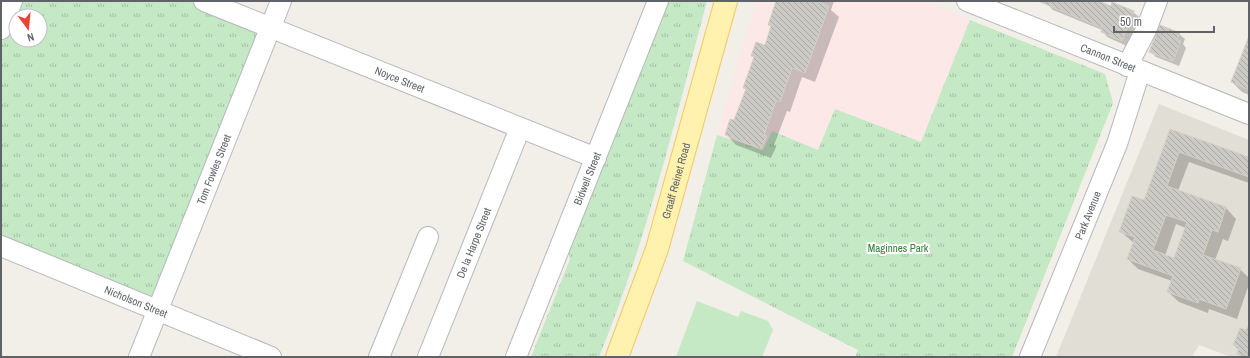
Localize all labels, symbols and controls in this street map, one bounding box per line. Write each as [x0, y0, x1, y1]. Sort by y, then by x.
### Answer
north arrow [8, 8, 48, 48]
scale bar [1114, 8, 1214, 34]
text: 50 m [1120, 14, 1142, 30]
text: N [26, 30, 36, 45]
street label: Cannon Street [1078, 40, 1138, 75]
street label: Noyce Street [373, 63, 427, 96]
street label: Tom Fowles Street [194, 132, 234, 207]
street label: Graaff Reinet Road [659, 141, 693, 220]
street label: Bidwell Street [570, 150, 604, 207]
street label: Park Avenue [1072, 189, 1104, 242]
street label: De la Harpe Street [453, 205, 494, 280]
park label: Maginnes Park [868, 241, 929, 255]
street label: Nicholson Street [102, 282, 170, 321]

